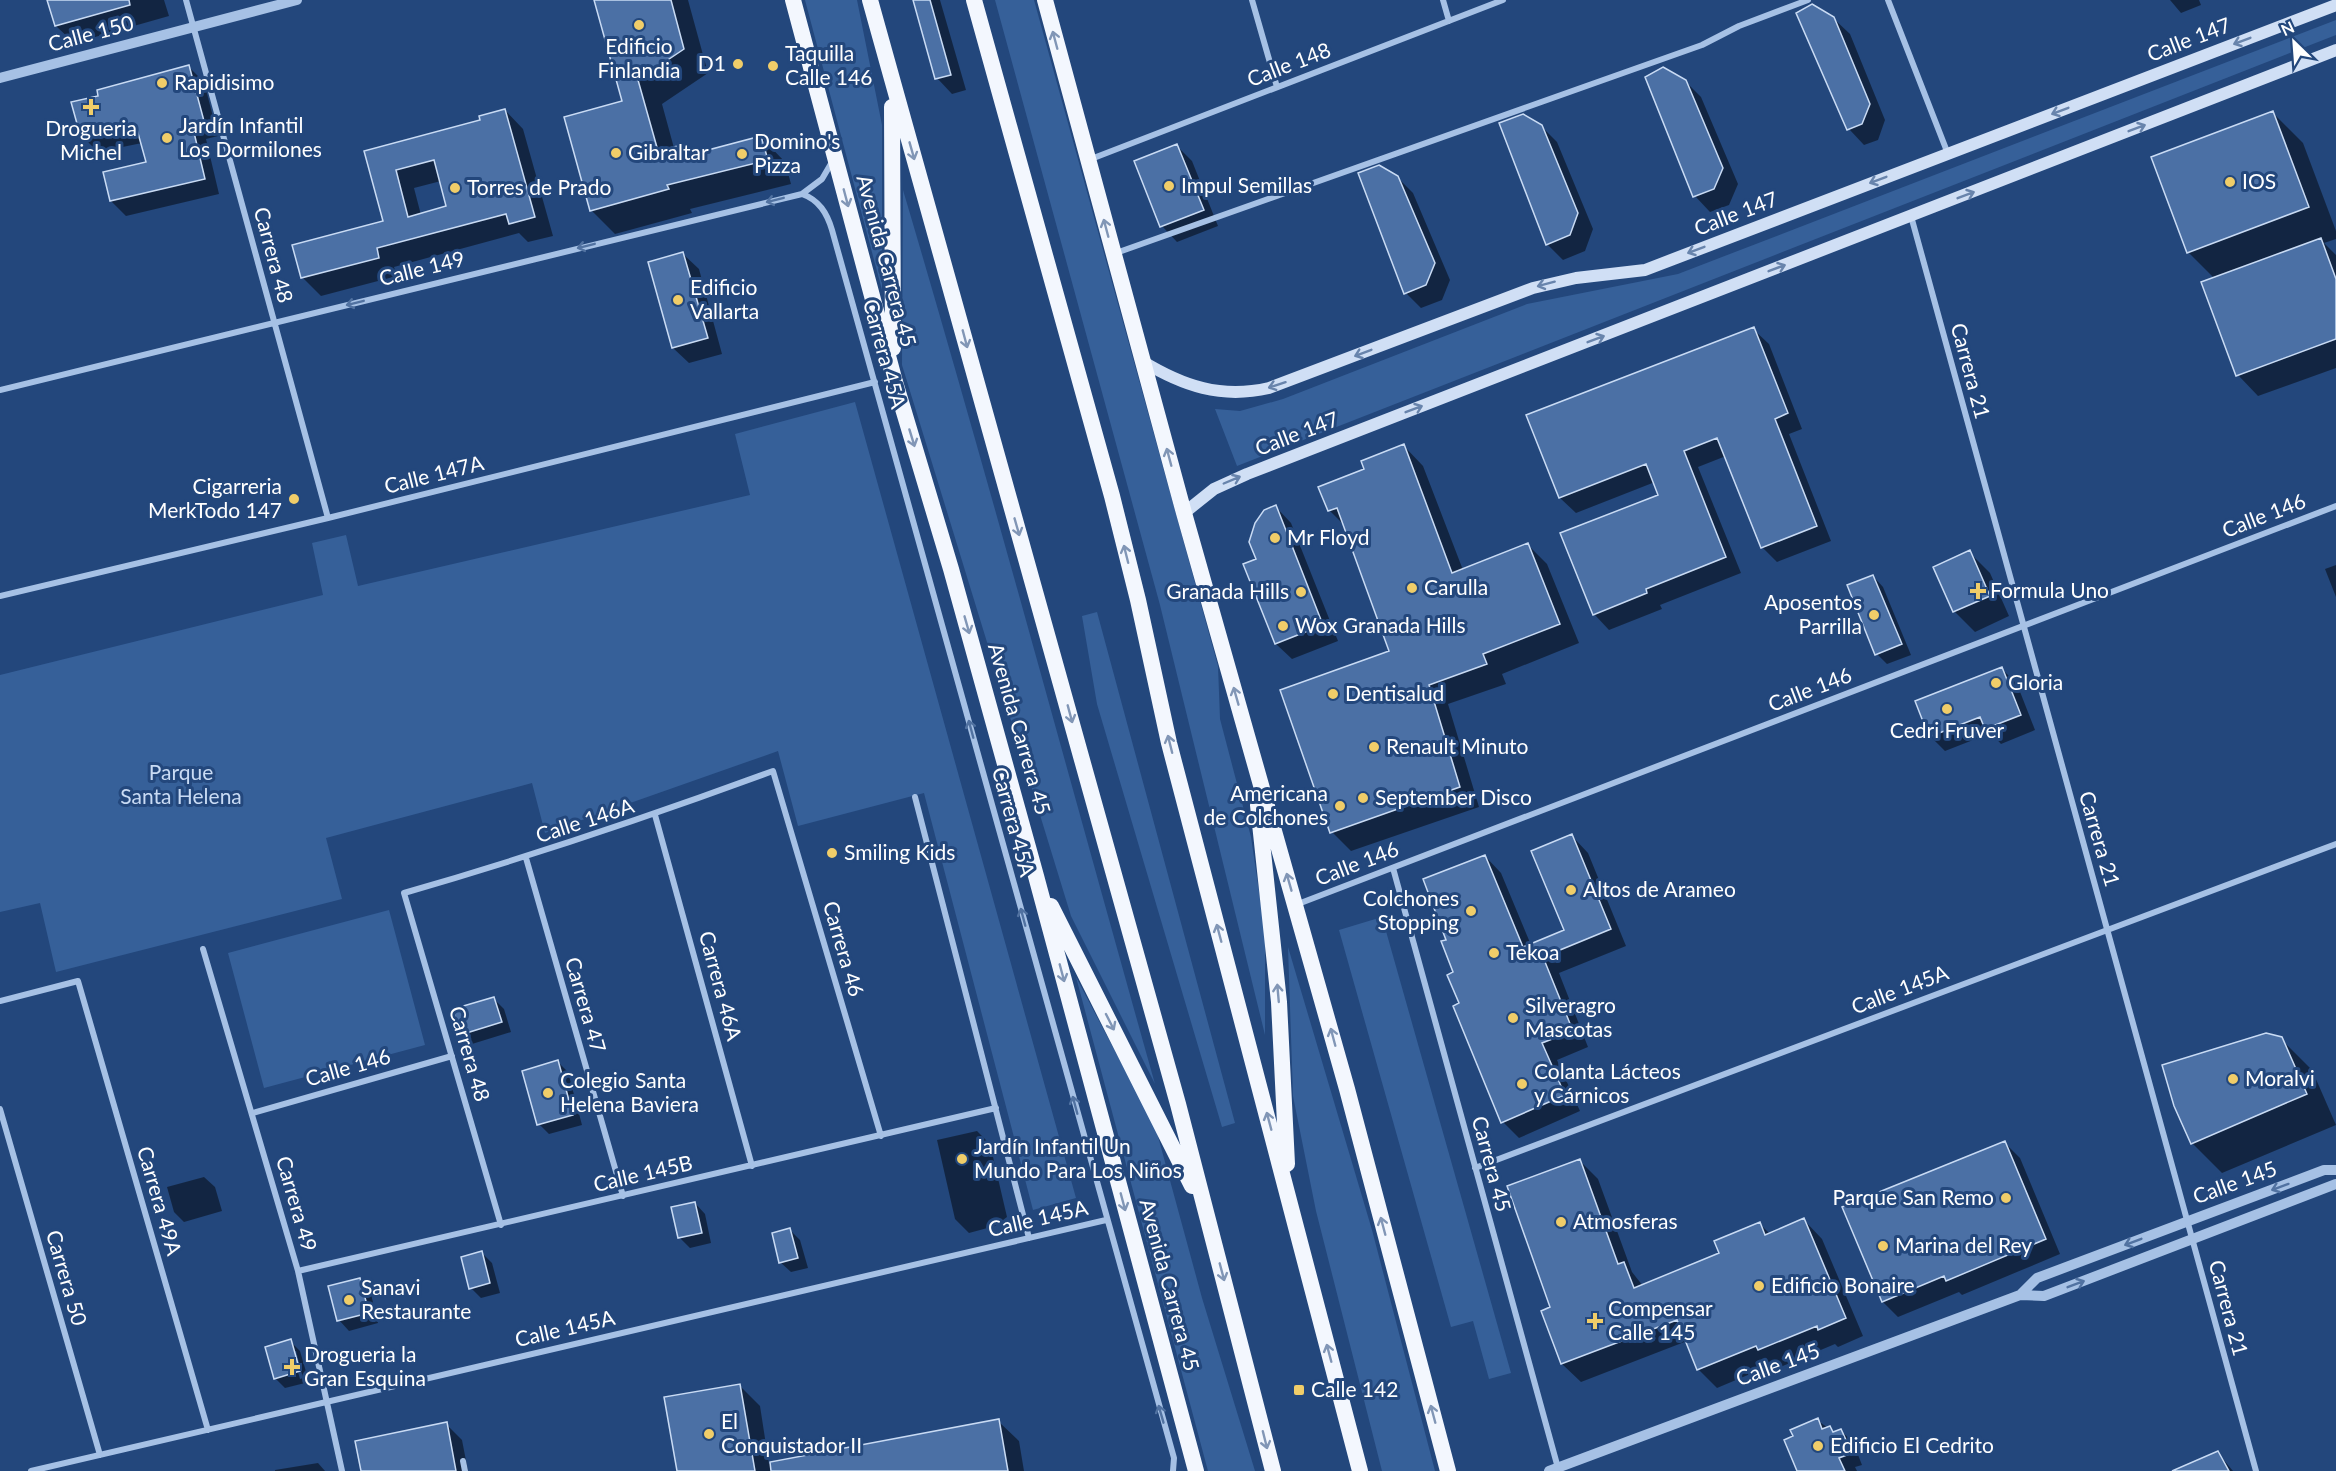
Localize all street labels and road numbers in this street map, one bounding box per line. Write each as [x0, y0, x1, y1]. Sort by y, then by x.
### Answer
street label: Calle 150 [45, 9, 136, 56]
street label: Calle 147 [2143, 11, 2234, 66]
street label: Calle 148 [1243, 36, 1334, 91]
street label: Avenida Carrera 45 [852, 172, 922, 350]
street label: Calle 147 [1690, 185, 1781, 240]
street label: Carrera 48 [250, 204, 299, 305]
street label: Calle 149 [376, 245, 467, 290]
street label: Carrera 45A [859, 296, 912, 412]
street label: Carrera 21 [1947, 320, 1996, 421]
street label: Calle 147 [1251, 405, 1342, 460]
street label: Calle 147A [381, 449, 487, 498]
street label: Calle 146 [2218, 487, 2309, 542]
street label: Avenida Carrera 45 [984, 640, 1057, 817]
street label: Calle 146 [1764, 661, 1855, 716]
street label: Carrera 45A [988, 764, 1041, 880]
street label: Carrera 21 [2075, 788, 2126, 889]
street label: Calle 146A [532, 792, 637, 847]
street label: Calle 146 [1311, 835, 1402, 890]
street label: Carrera 46 [819, 898, 870, 999]
street label: Carrera 46A [695, 928, 748, 1044]
street label: Carrera 47 [561, 954, 612, 1055]
street label: Calle 145A [1848, 958, 1952, 1018]
street label: Carrera 48 [445, 1003, 496, 1104]
street label: Calle 146 [302, 1042, 393, 1091]
street label: Carrera 45 [1468, 1113, 1517, 1214]
street label: Carrera 49A [133, 1143, 188, 1259]
street label: Calle 145B [591, 1149, 695, 1196]
street label: Carrera 49 [272, 1153, 323, 1254]
street label: Calle 145 [2189, 1155, 2280, 1208]
street label: Calle 145A [985, 1194, 1091, 1241]
street label: Avenida Carrera 45 [1135, 1196, 1205, 1374]
street label: Carrera 50 [42, 1227, 93, 1328]
street label: Carrera 21 [2205, 1257, 2254, 1358]
street label: Calle 145A [512, 1304, 618, 1351]
street label: Calle 145 [1732, 1337, 1823, 1390]

